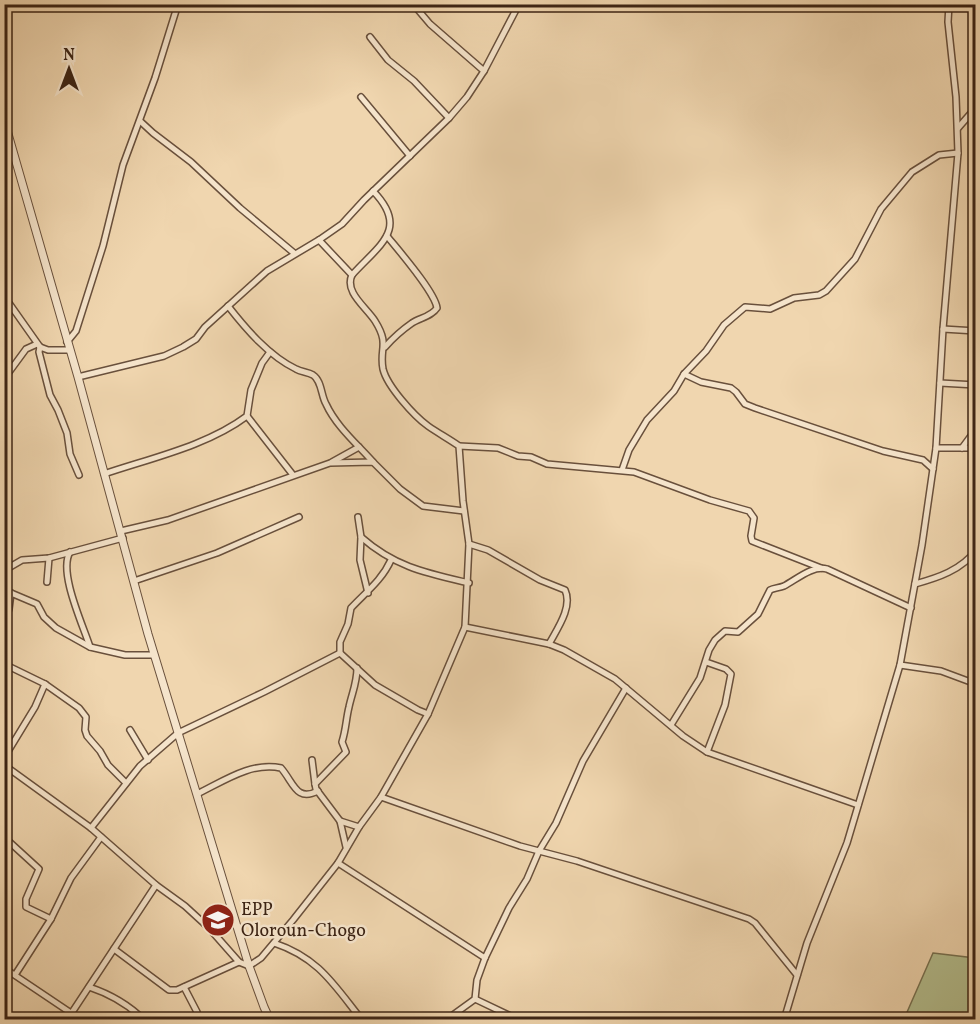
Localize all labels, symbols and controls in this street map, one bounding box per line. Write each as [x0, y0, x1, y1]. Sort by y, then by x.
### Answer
north arrow [39, 39, 99, 99]
text: N [63, 45, 75, 67]
place label: EPP Oloroun-Chogo [241, 898, 366, 944]
school or university icon: EPP Oloroun-Chogo [200, 902, 236, 938]

